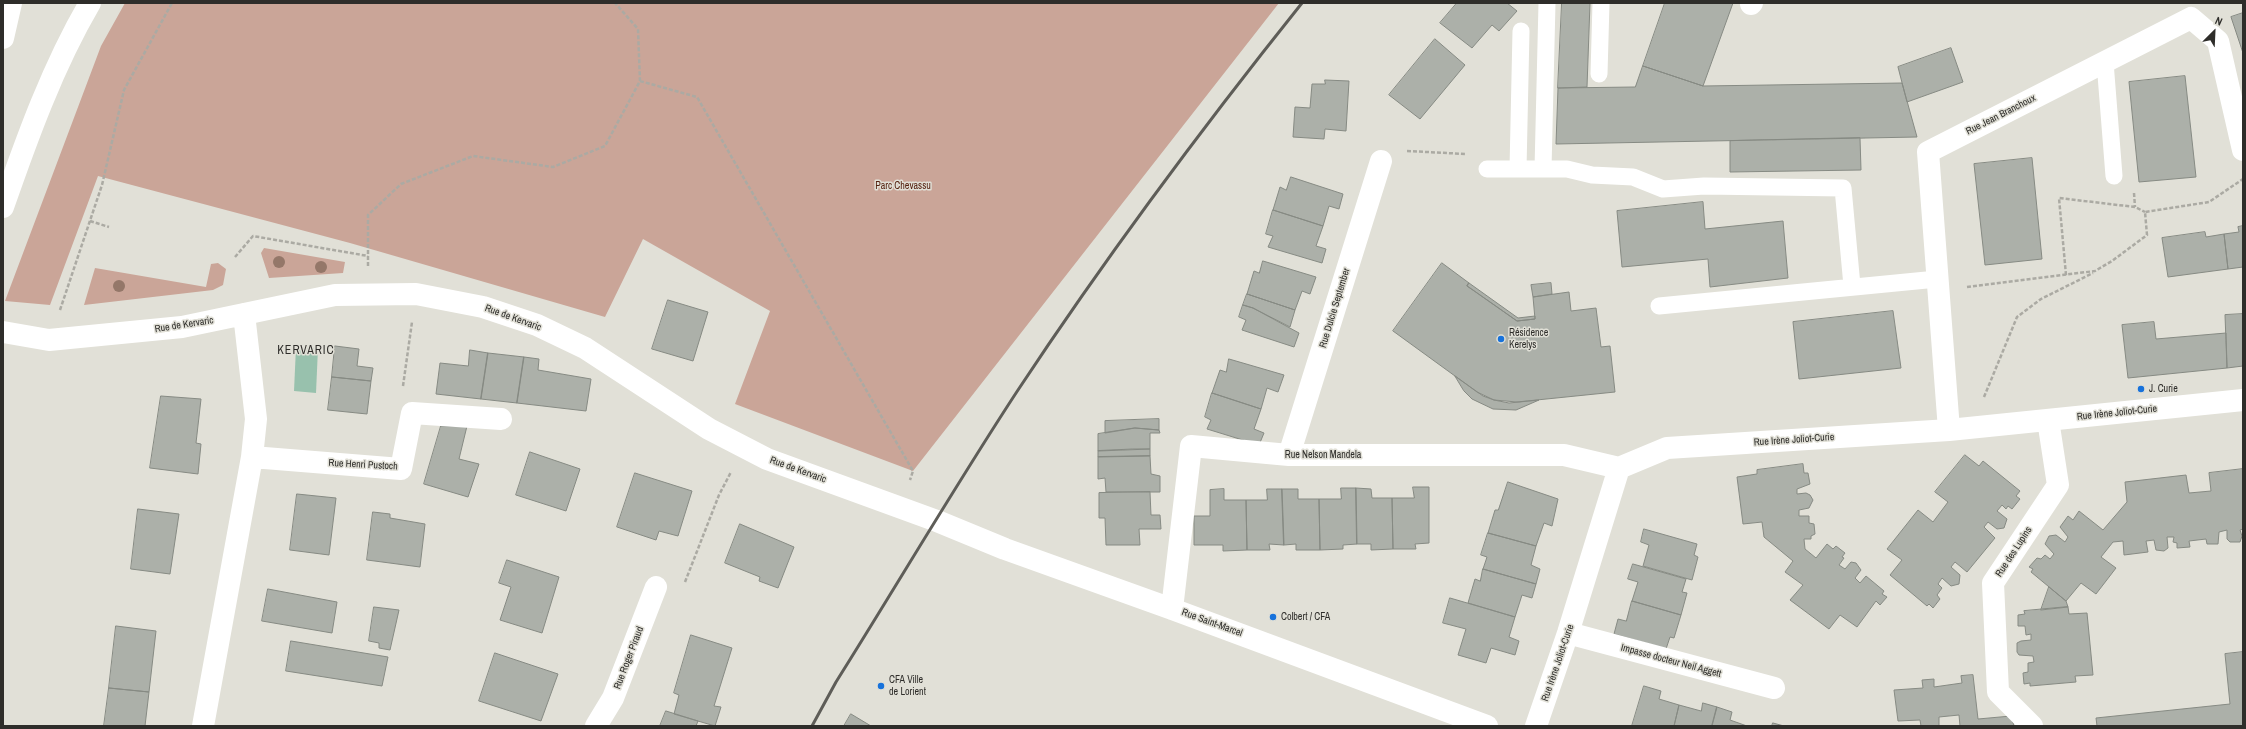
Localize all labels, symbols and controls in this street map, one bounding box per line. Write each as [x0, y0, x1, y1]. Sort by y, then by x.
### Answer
north arrow [2194, 12, 2234, 52]
text: N [2213, 13, 2225, 29]
street label: Rue Jean Branchoux [1964, 92, 2038, 138]
park label: Parc Chevassu [875, 180, 931, 192]
street label: Rue Dulcie September [1317, 267, 1353, 349]
street label: Rue de Kervaric [483, 302, 543, 334]
street label: Rue de Kervaric [154, 314, 214, 336]
place label: Résidence Kerelys [1509, 327, 1548, 350]
marker: Résidence Kerelys [1496, 334, 1506, 344]
district label: KERVARIC [277, 344, 335, 358]
place label: J. Curie [2149, 383, 2178, 395]
marker: J. Curie [2136, 384, 2146, 394]
street label: Rue Irène Joliot-Curie [2076, 403, 2158, 423]
street label: Rue Irène Joliot-Curie [1753, 431, 1835, 449]
street label: Rue Nelson Mandela [1285, 449, 1361, 461]
street label: Rue de Kervaric [768, 454, 828, 486]
street label: Rue Henri Pustoch [328, 457, 398, 473]
street label: Rue des Lupins [1993, 525, 2035, 579]
street label: Rue Saint-Marcel [1180, 606, 1244, 640]
place label: Colbert / CFA [1281, 611, 1330, 623]
marker: Colbert / CFA [1268, 612, 1278, 622]
street label: Rue Irène Joliot-Curie [1539, 623, 1577, 703]
street label: Rue Roger Piraud [612, 625, 646, 691]
street label: Impasse docteur Neil Aggett [1619, 642, 1723, 680]
place label: CFA Ville de Lorient [889, 674, 926, 698]
marker: CFA Ville de Lorient [876, 681, 886, 691]

